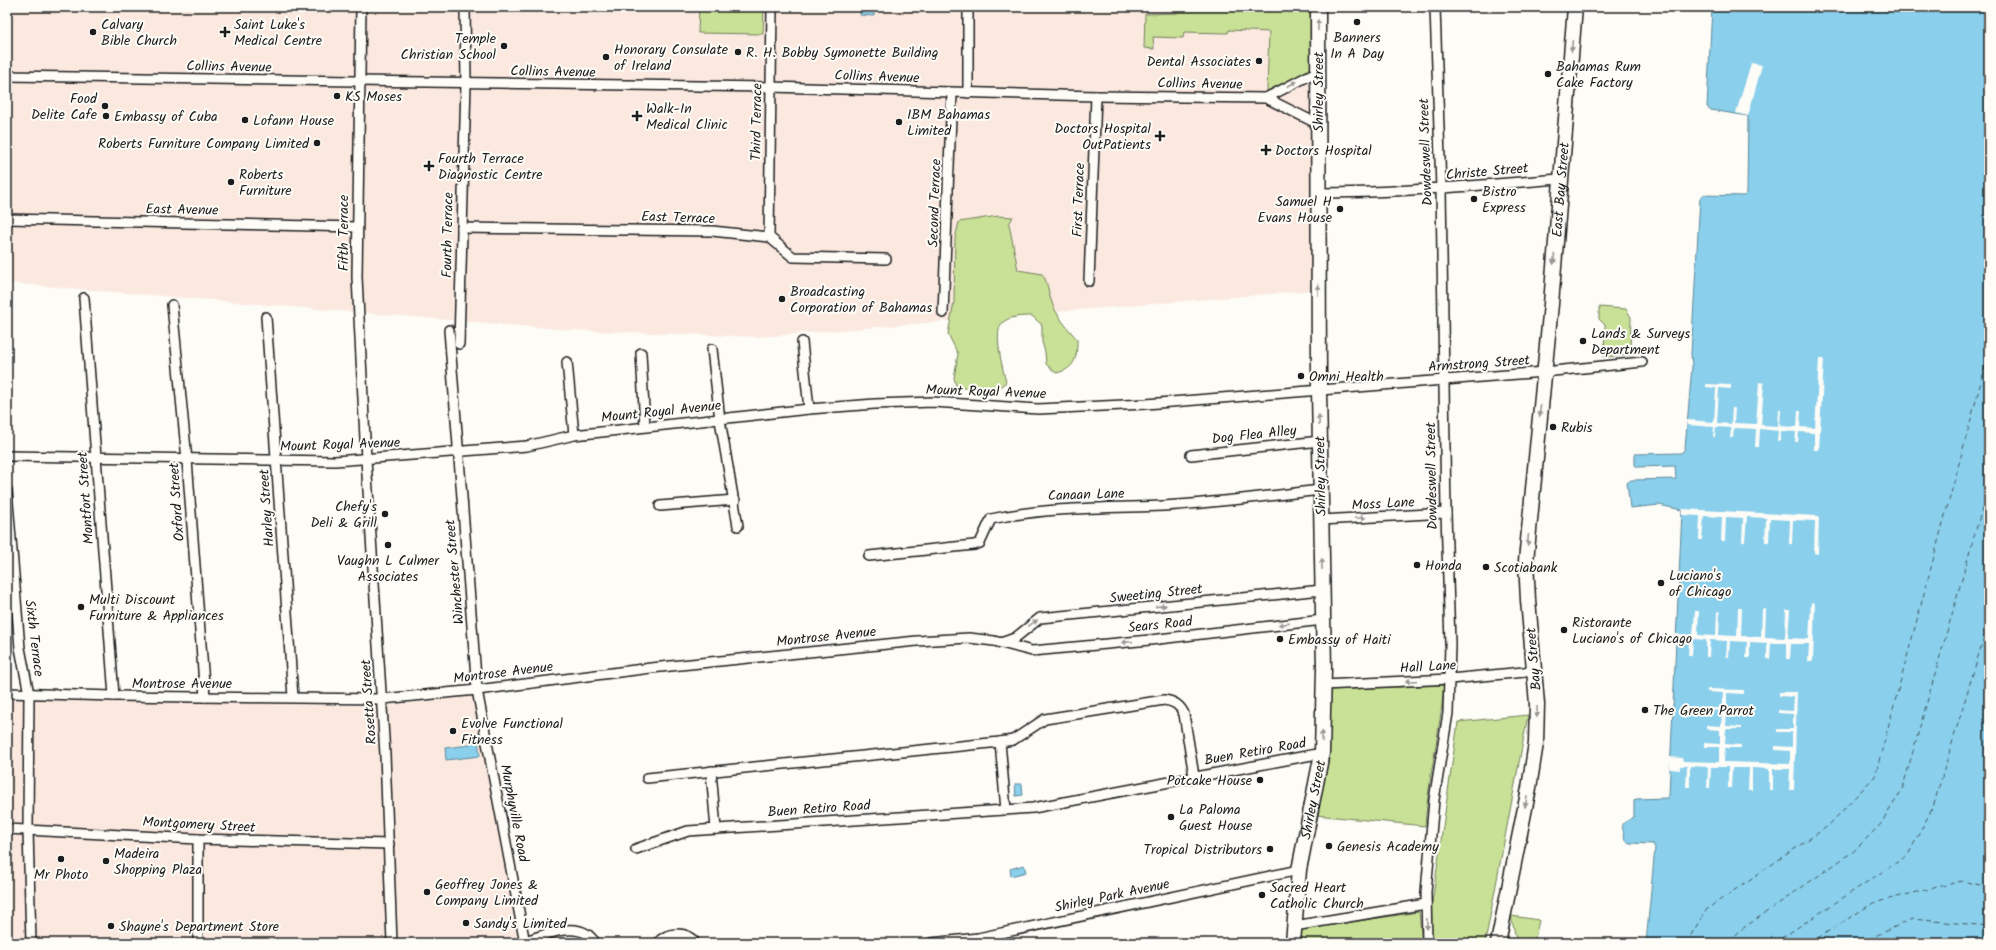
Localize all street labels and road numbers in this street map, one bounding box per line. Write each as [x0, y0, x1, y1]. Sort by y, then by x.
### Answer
street label: Shirley Street [1308, 51, 1330, 132]
street label: Collins Avenue [186, 55, 272, 79]
street label: Collins Avenue [510, 60, 596, 84]
street label: Collins Avenue [834, 65, 921, 90]
street label: Collins Avenue [1157, 72, 1243, 96]
street label: Third Terrace [745, 82, 769, 161]
street label: Dowdeswell Street [1413, 97, 1439, 206]
street label: East Bay Street [1546, 141, 1576, 238]
street label: Christe Street [1445, 157, 1530, 187]
street label: Second Terrace [922, 158, 948, 248]
street label: First Terrace [1067, 162, 1091, 238]
street label: Fourth Terrace [436, 191, 460, 278]
street label: Fifth Terrace [333, 194, 355, 271]
street label: East Avenue [145, 198, 219, 222]
street label: East Terrace [641, 206, 716, 230]
street label: Armstrong Street [1427, 349, 1531, 379]
street label: Mount Royal Avenue [925, 379, 1047, 405]
street label: Mount Royal Avenue [600, 395, 723, 429]
street label: Dog Flea Alley [1211, 420, 1298, 450]
street label: Dowdeswell Street [1420, 421, 1444, 530]
street label: Mount Royal Avenue [279, 432, 401, 458]
street label: Shirley Street [1309, 435, 1333, 516]
street label: Montfort Street [72, 450, 100, 545]
street label: Oxford Street [163, 461, 191, 542]
street label: Harley Street [253, 468, 281, 548]
street label: Canaan Lane [1047, 483, 1125, 507]
street label: Moss Lane [1351, 491, 1416, 517]
street label: Winchester Street [439, 518, 471, 625]
street label: Sweeting Street [1108, 578, 1204, 610]
street label: Sixth Terrace [18, 598, 50, 679]
street label: Sears Road [1127, 611, 1194, 639]
street label: Montrose Avenue [775, 621, 878, 653]
street label: Bay Street [1520, 626, 1548, 691]
street label: Hall Lane [1399, 655, 1457, 679]
street label: Montrose Avenue [452, 656, 555, 690]
street label: Rosetta Street [355, 658, 383, 745]
street label: Montrose Avenue [132, 673, 233, 695]
street label: Buen Retiro Road [1203, 732, 1309, 772]
street label: Shirley Street [1295, 758, 1332, 841]
street label: Murphyville Road [494, 762, 534, 865]
street label: Buen Retiro Road [767, 794, 872, 824]
street label: Montgomery Street [142, 811, 257, 839]
street label: Shirley Park Avenue [1053, 873, 1172, 919]

